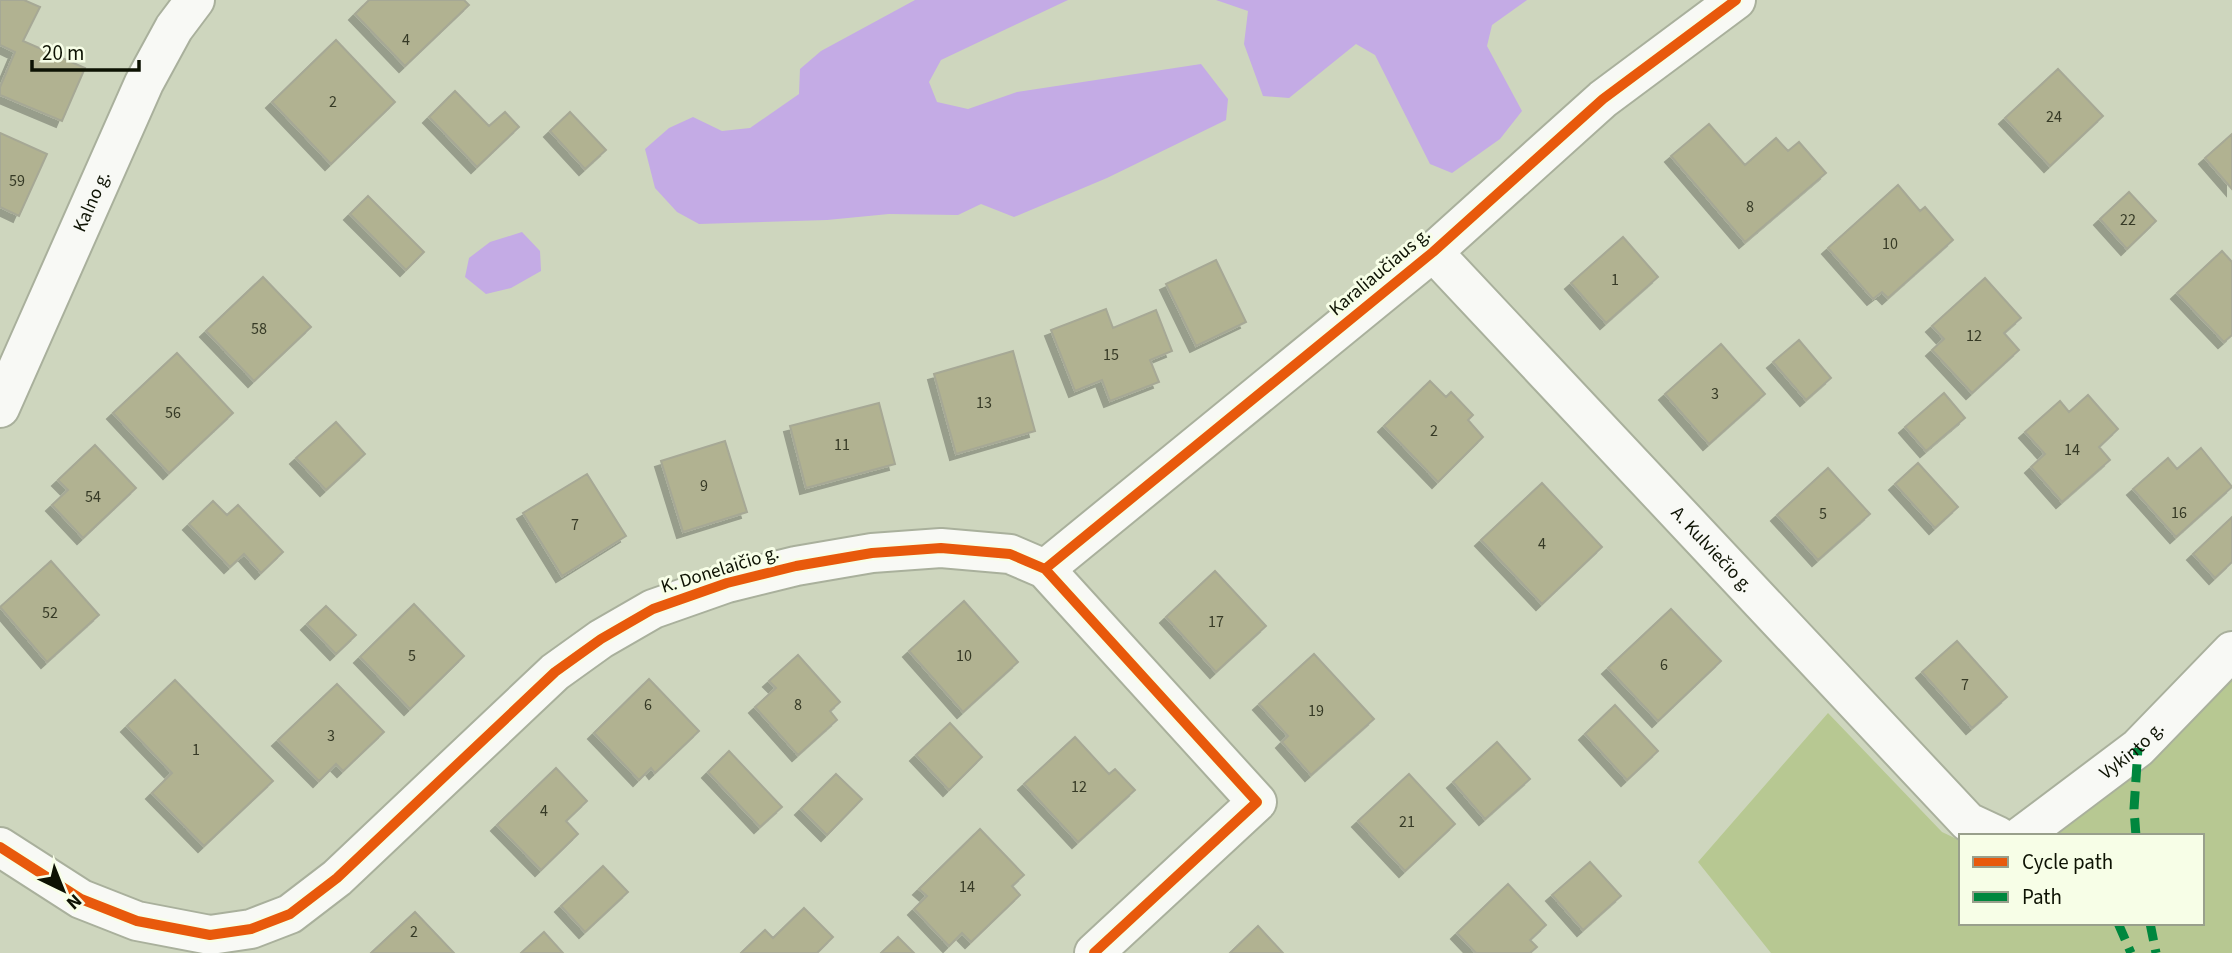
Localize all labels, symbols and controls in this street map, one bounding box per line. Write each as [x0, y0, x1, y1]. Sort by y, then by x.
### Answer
scale bar [32, 28, 138, 72]
house number: 4 [402, 29, 410, 51]
text: 20 m [42, 38, 84, 68]
house number: 2 [329, 91, 337, 113]
house number: 24 [2046, 106, 2062, 128]
street label: Kalno g. [66, 167, 117, 236]
house number: 59 [9, 170, 25, 192]
house number: 8 [1746, 196, 1754, 218]
house number: 22 [2120, 209, 2136, 231]
street label: Karaliaučiaus g. [1323, 221, 1437, 323]
house number: 10 [1882, 233, 1898, 255]
house number: 1 [1611, 269, 1619, 291]
house number: 58 [251, 318, 267, 340]
house number: 12 [1966, 325, 1982, 347]
house number: 15 [1103, 344, 1119, 366]
house number: 3 [1711, 383, 1719, 405]
house number: 13 [976, 392, 992, 414]
house number: 56 [165, 402, 181, 424]
house number: 2 [1430, 420, 1438, 442]
house number: 11 [834, 434, 850, 456]
house number: 14 [2064, 439, 2080, 461]
house number: 9 [700, 475, 708, 497]
house number: 54 [85, 486, 101, 508]
street label: A. Kulviečio g. [1665, 500, 1760, 599]
house number: 16 [2171, 502, 2187, 524]
house number: 5 [1819, 503, 1827, 525]
house number: 7 [571, 514, 579, 536]
house number: 4 [1538, 533, 1546, 555]
street label: K. Donelaičio g. [658, 539, 782, 601]
house number: 52 [42, 602, 58, 624]
house number: 17 [1208, 611, 1224, 633]
house number: 5 [408, 645, 416, 667]
house number: 10 [956, 645, 972, 667]
house number: 6 [1660, 654, 1668, 676]
house number: 7 [1961, 674, 1969, 696]
house number: 6 [644, 694, 652, 716]
house number: 8 [794, 694, 802, 716]
house number: 19 [1308, 700, 1324, 722]
street label: Vykinto g. [2094, 715, 2170, 786]
house number: 3 [327, 725, 335, 747]
house number: 1 [192, 739, 200, 761]
house number: 12 [1071, 776, 1087, 798]
house number: 4 [540, 800, 548, 822]
house number: 21 [1399, 811, 1415, 833]
legend [1959, 834, 2204, 925]
text: Cycle path [2022, 847, 2113, 877]
north arrow [28, 855, 98, 925]
house number: 14 [959, 876, 975, 898]
text: Path [2022, 882, 2062, 912]
text: N [60, 887, 87, 916]
house number: 2 [410, 921, 418, 943]

